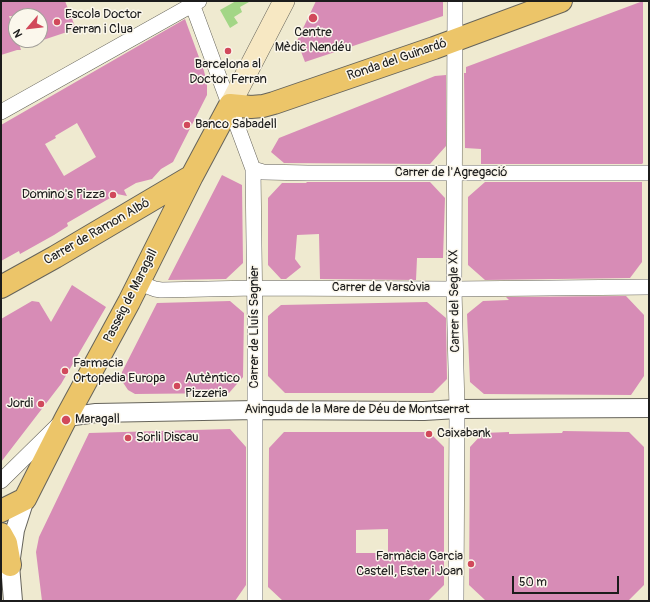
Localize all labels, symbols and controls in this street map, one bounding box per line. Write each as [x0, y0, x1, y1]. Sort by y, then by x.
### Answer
place label: Escola Doctor Ferran i Clua [65, 7, 142, 38]
north arrow [8, 8, 48, 48]
marker: Centre Mèdic Nendéu [307, 12, 319, 24]
marker: Escola Doctor Ferran i Clua [52, 17, 62, 27]
place label: Centre Mèdic Nendéu [275, 25, 351, 56]
text: N [10, 27, 25, 40]
street label: Ronda del Guinardó [345, 36, 449, 84]
marker: Barcelona al Doctor Ferran [223, 46, 233, 56]
place label: Barcelona al Doctor Ferran [189, 57, 267, 88]
place label: Banco Sabadell [195, 117, 277, 133]
marker: Banco Sabadell [182, 120, 192, 130]
street label: Carrer de l'Agregació [395, 165, 507, 181]
place label: Domino's Pizza [22, 187, 105, 203]
marker: Domino's Pizza [108, 190, 118, 200]
street label: Carrer de Ramon Albó [41, 195, 153, 269]
street label: Passeig de Maragall [101, 247, 161, 345]
street label: Carrer del Segle XX [446, 249, 464, 353]
street label: Carrer de Lluís Sagnier [247, 266, 263, 388]
street label: Carrer de Varsòvia [332, 280, 430, 296]
place label: Farmacia Ortopedia Europa [73, 356, 165, 387]
marker: Farmacia Ortopedia Europa [60, 366, 70, 376]
place label: Autèntico Pizzeria [185, 371, 240, 402]
marker: Autèntico Pizzeria [172, 381, 182, 391]
place label: Jordi [7, 396, 33, 412]
marker: Jordi [36, 399, 46, 409]
street label: Avinguda de la Mare de Déu de Montserrat [244, 402, 470, 418]
place label: Maragall [75, 412, 120, 428]
marker: Maragall [60, 414, 72, 426]
place label: Caixabank [437, 426, 491, 442]
marker: Caixabank [424, 429, 434, 439]
place label: Sorli Discau [136, 430, 199, 446]
marker: Sorli Discau [123, 433, 133, 443]
place label: Farmàcia Garcia Castell, Ester i Joan [356, 549, 463, 580]
marker: Farmàcia Garcia Castell, Ester i Joan [466, 559, 476, 569]
scale bar [514, 568, 621, 594]
text: 50 m [519, 575, 547, 590]

